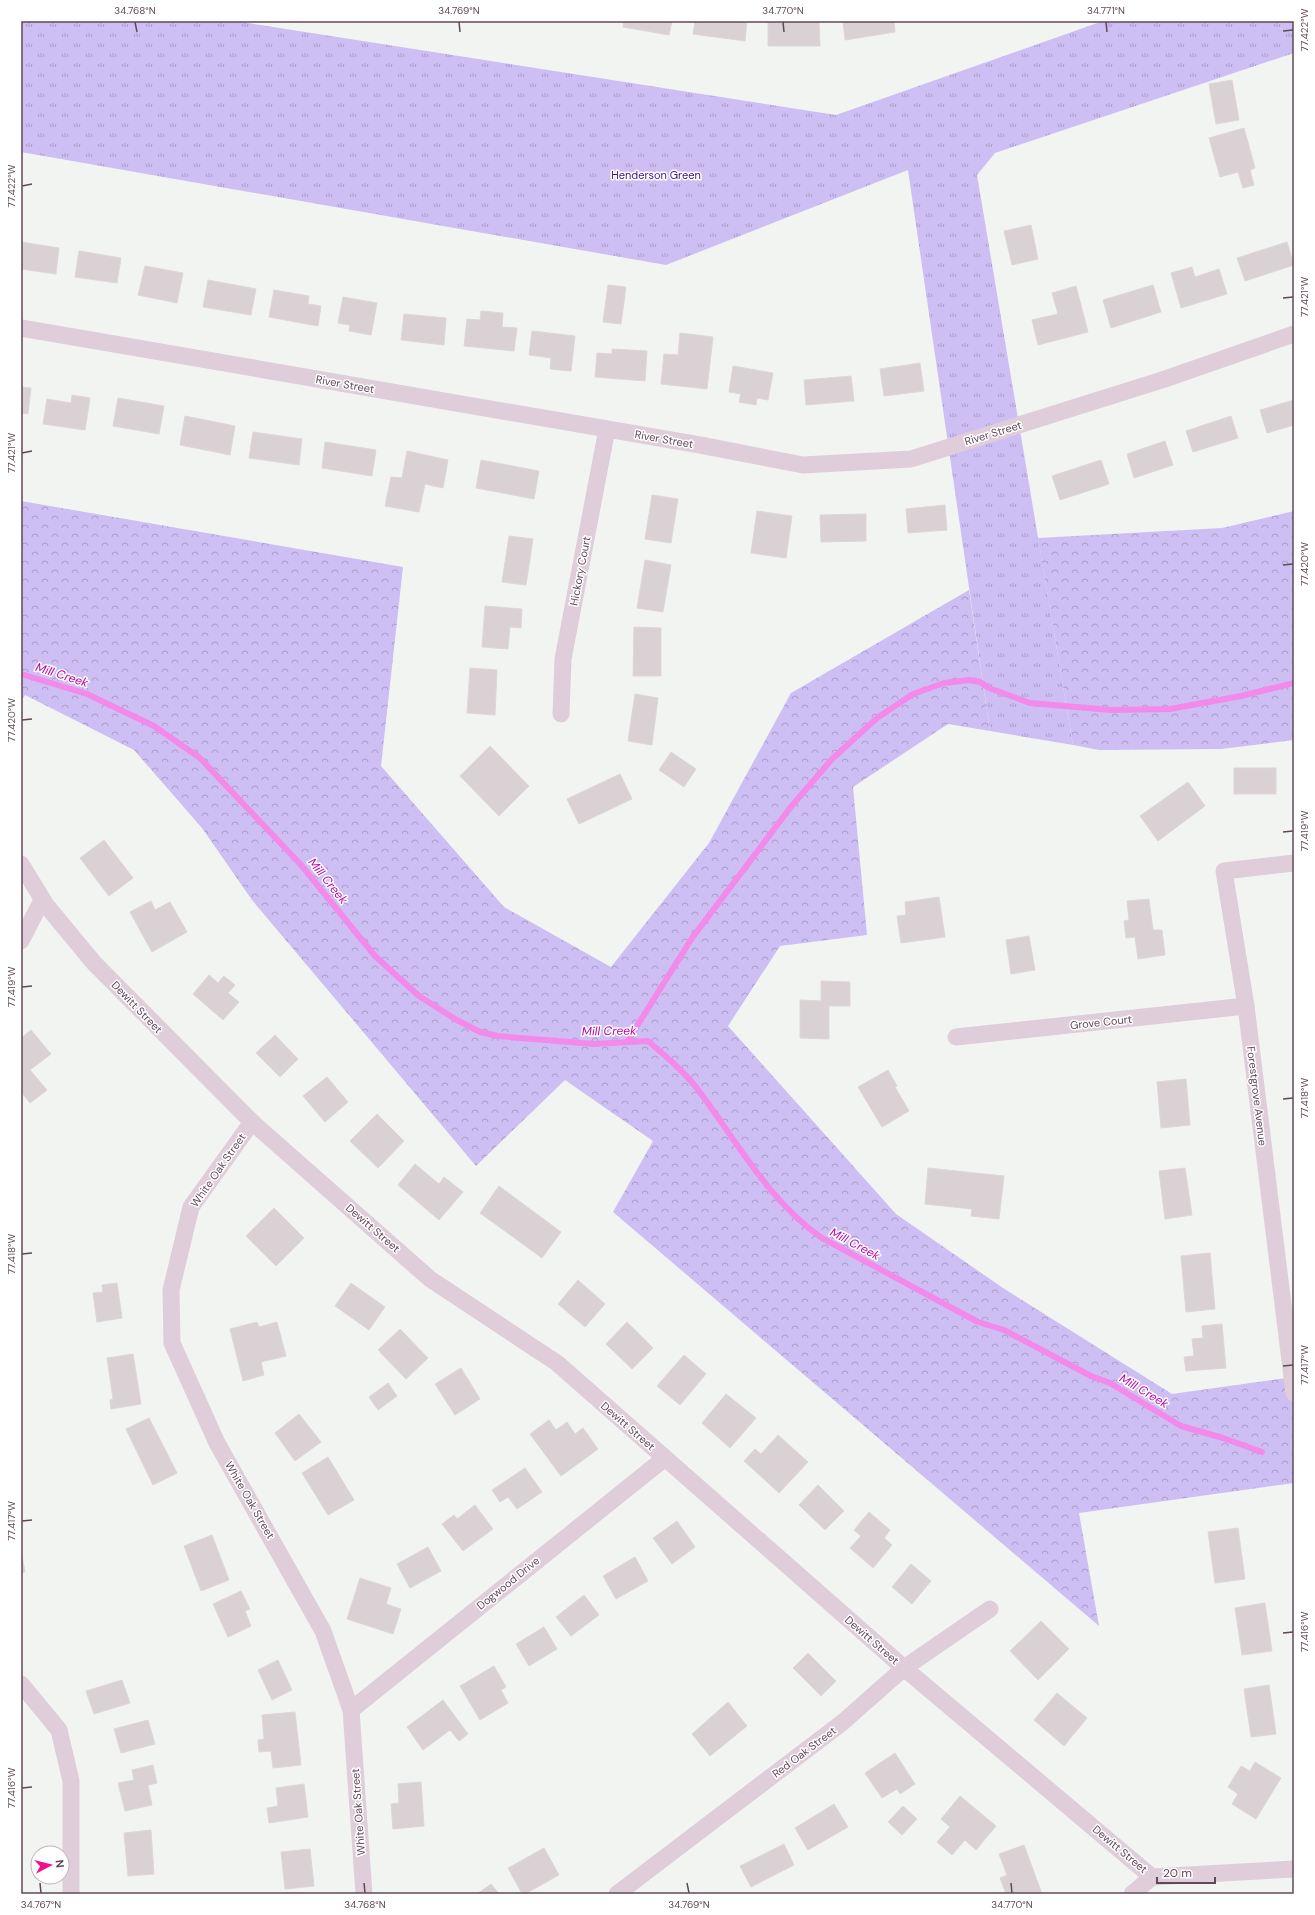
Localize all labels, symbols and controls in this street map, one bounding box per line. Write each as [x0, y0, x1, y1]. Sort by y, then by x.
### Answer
text: 34.768°N [114, 4, 156, 17]
text: 34.769°N [438, 4, 480, 17]
text: 34.770°N [762, 4, 804, 17]
text: 34.771°N [1087, 4, 1125, 17]
text: 77.422°W [1298, 8, 1311, 51]
text: 77.422°W [5, 164, 18, 207]
park label: Henderson Green [611, 168, 701, 182]
text: 77.421°W [1298, 277, 1311, 317]
street label: River Street [315, 372, 375, 396]
street label: River Street [963, 418, 1023, 448]
street label: River Street [634, 427, 694, 451]
text: 77.421°W [5, 433, 18, 473]
street label: Hickory Court [566, 535, 594, 607]
text: 77.420°W [1298, 542, 1311, 586]
water label: Mill Creek [34, 659, 91, 691]
text: 77.420°W [5, 698, 18, 742]
text: 77.419°W [1298, 810, 1311, 851]
water label: Mill Creek [305, 855, 352, 908]
text: 77.419°W [5, 966, 18, 1007]
street label: Dewitt Street [109, 978, 165, 1036]
street label: Grove Court [1069, 1012, 1133, 1032]
water label: Mill Creek [582, 1023, 637, 1039]
street label: Forestgrove Avenue [1244, 1045, 1270, 1147]
text: 77.418°W [1298, 1077, 1311, 1118]
street label: White Oak Street [187, 1130, 249, 1210]
street label: Dewitt Street [343, 1201, 403, 1255]
water label: Mill Creek [827, 1224, 884, 1264]
text: 77.418°W [5, 1233, 18, 1274]
text: 77.417°W [1298, 1345, 1311, 1385]
water label: Mill Creek [1117, 1370, 1172, 1412]
street label: Dewitt Street [598, 1399, 658, 1453]
street label: White Oak Street [222, 1459, 278, 1541]
text: 77.417°W [5, 1501, 18, 1541]
street label: Dogwood Drive [474, 1553, 542, 1613]
text: 77.416°W [1298, 1611, 1311, 1652]
street label: Dewitt Street [842, 1613, 902, 1667]
street label: Red Oak Street [769, 1723, 839, 1781]
text: 77.416°W [5, 1767, 18, 1808]
street label: White Oak Street [348, 1768, 368, 1856]
street label: Dewitt Street [1090, 1822, 1150, 1876]
north arrow [30, 1845, 70, 1885]
text: N [52, 1859, 67, 1869]
scale bar [1157, 1859, 1215, 1885]
text: 20 m [1163, 1865, 1192, 1881]
text: 34.767°N [21, 1898, 61, 1911]
text: 34.768°N [344, 1898, 386, 1911]
text: 34.769°N [668, 1898, 710, 1911]
text: 34.770°N [991, 1898, 1033, 1911]

